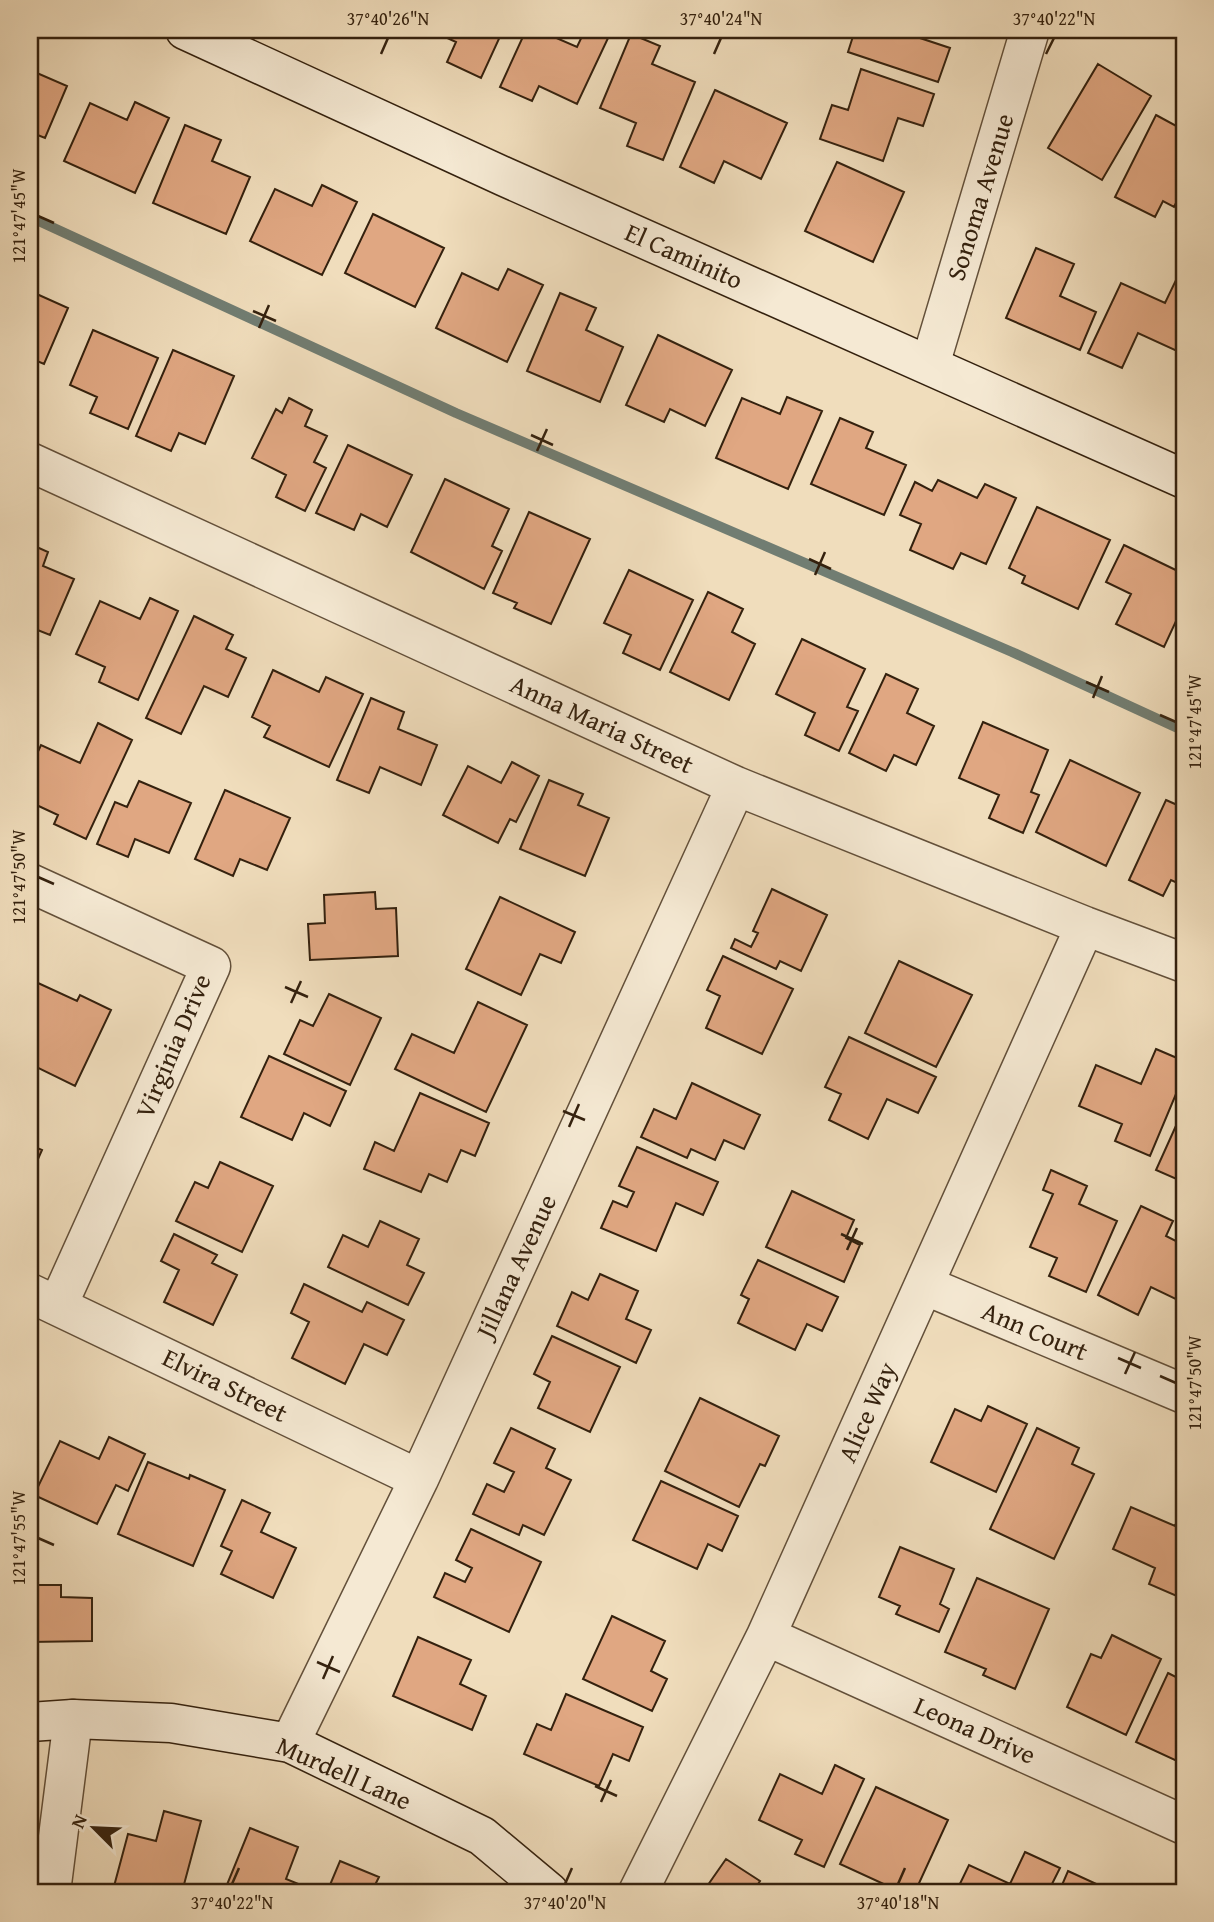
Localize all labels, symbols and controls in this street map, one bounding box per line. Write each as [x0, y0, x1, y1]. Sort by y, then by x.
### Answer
text: 37°40'26"N [347, 5, 430, 32]
text: 37°40'24"N [680, 5, 763, 32]
text: 37°40'22"N [1013, 5, 1096, 32]
street label: Sonoma Avenue [936, 108, 1023, 285]
text: 121°47'45"W [5, 168, 32, 263]
street label: El Caminito [619, 212, 749, 299]
street label: Anna Maria Street [504, 664, 700, 783]
text: 121°47'45"W [1181, 674, 1208, 769]
text: 121°47'50"W [5, 829, 32, 924]
street label: Virginia Drive [125, 968, 220, 1124]
street label: Jillana Avenue [464, 1187, 566, 1347]
street label: Ann Court [976, 1291, 1094, 1370]
text: 121°47'50"W [1181, 1335, 1208, 1430]
street label: Elvira Street [156, 1337, 294, 1432]
street label: Alice Way [827, 1355, 906, 1468]
text: 121°47'55"W [5, 1490, 32, 1585]
street label: Leona Drive [908, 1685, 1042, 1774]
street label: Murdell Lane [270, 1725, 418, 1820]
north arrow [60, 1792, 130, 1862]
text: N [63, 1809, 94, 1833]
text: 37°40'22"N [191, 1889, 274, 1916]
text: 37°40'20"N [524, 1889, 607, 1916]
text: 37°40'18"N [857, 1889, 940, 1916]

